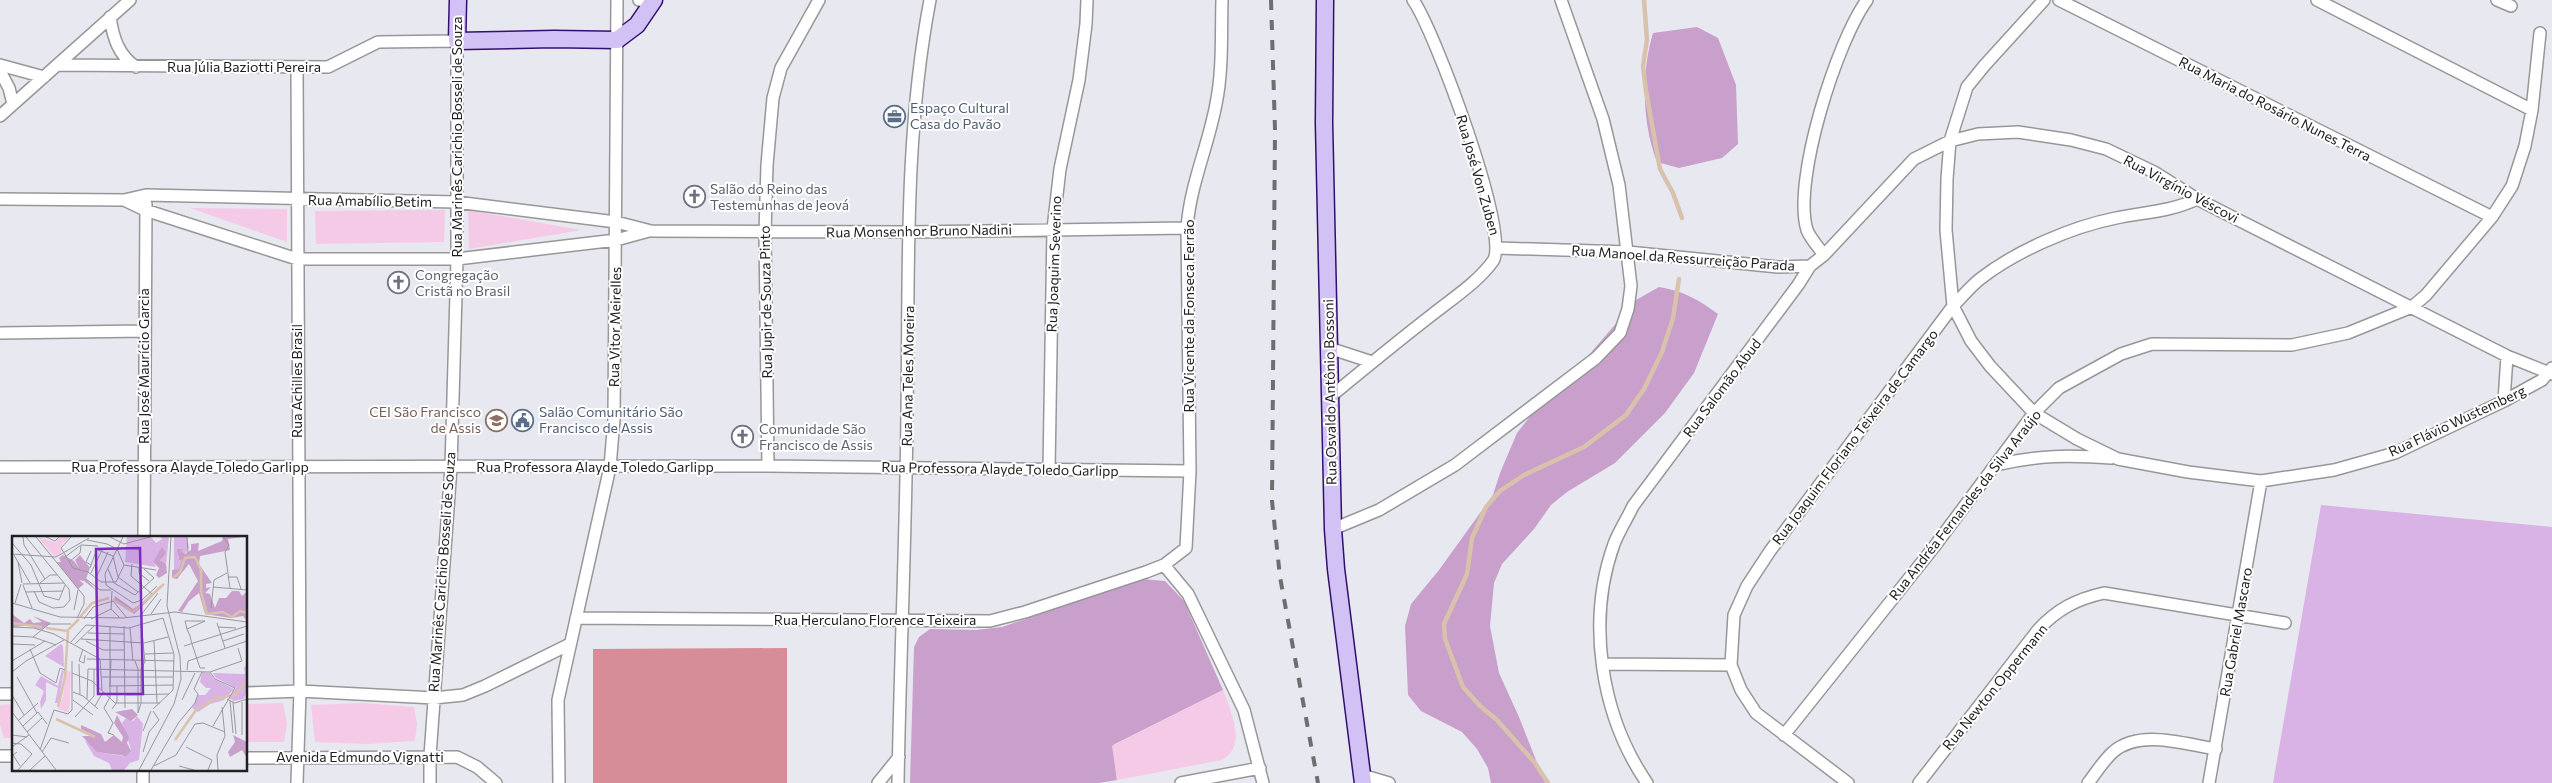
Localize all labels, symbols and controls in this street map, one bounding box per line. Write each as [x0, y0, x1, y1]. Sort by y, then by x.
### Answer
street label: Rua Marinês Carichio Bosseli de Souza [448, 16, 465, 258]
street label: Rua Maria do Rosário Nunes Terra [2176, 53, 2374, 165]
street label: Rua Júlia Baziotti Pereira [167, 58, 321, 75]
place label: Espaço Cultural Casa do Pavão [910, 99, 1009, 132]
office icon: Espaço Cultural Casa do Pavão [882, 104, 906, 128]
street label: Rua José Von Zuben [1453, 113, 1504, 237]
street label: Rua Virgínio Véscovi [2121, 151, 2242, 226]
place label: Salão do Reino das Testemunhas de Jeová [710, 180, 849, 213]
church icon: Salão do Reino das Testemunhas de Jeová [682, 185, 706, 209]
street label: Rua Amabílio Betim [308, 191, 432, 210]
street label: Rua Joaquim Severino [1043, 195, 1064, 333]
street label: Rua Vicente da Fonseca Ferrão [1180, 219, 1197, 413]
street label: Rua Monsenhor Bruno Nadini [826, 220, 1012, 241]
street label: Rua Jupir de Souza Pinto [756, 225, 775, 379]
street label: Rua Manoel da Ressurreição Parada [1571, 241, 1795, 274]
place label: Congregação Cristã no Brasil [415, 266, 510, 299]
street label: Rua Vitor Meirelles [605, 267, 624, 387]
church icon: Congregação Cristã no Brasil [387, 271, 411, 295]
street label: Rua José Maurício Garcia [135, 288, 152, 444]
street label: Rua Osvaldo Antônio Bossoni [1319, 299, 1340, 485]
street label: Rua Ana Teles Moreira [898, 305, 917, 447]
street label: Rua Achilles Brasil [288, 324, 305, 438]
street label: Rua Joaquim Floriano Teixeira de Camargo [1768, 326, 1941, 548]
street label: Rua Salomão Abud [1679, 335, 1764, 440]
street label: Rua Flávio Wustemberg [2385, 381, 2528, 460]
place label: CEI São Francisco de Assis [369, 403, 481, 436]
place label: Salão Comunitário São Francisco de Assis [539, 403, 683, 436]
street label: Rua Andréa Fernandes da Silva Araújo [1885, 406, 2044, 603]
school or university icon: CEI São Francisco de Assis [485, 408, 509, 432]
public building icon: Salão Comunitário São Francisco de Assis [511, 408, 535, 432]
place label: Comunidade São Francisco de Assis [759, 420, 873, 453]
church icon: Comunidade São Francisco de Assis [731, 425, 755, 449]
street label: Rua Marinês Carichio Bosseli de Souza [425, 451, 458, 693]
street label: Rua Professora Alayde Toledo Garlipp [71, 458, 309, 475]
street label: Rua Professora Alayde Toledo Garlipp [476, 458, 714, 475]
street label: Rua Professora Alayde Toledo Garlipp [881, 458, 1119, 479]
inset map [12, 536, 248, 770]
street label: Rua Gabriel Mascaro [2216, 566, 2255, 698]
street label: Rua Herculano Florence Teixeira [774, 611, 976, 628]
street label: Rua Newton Oppermann [1938, 620, 2051, 753]
street label: Avenida Edmundo Vignatti [276, 748, 444, 765]

